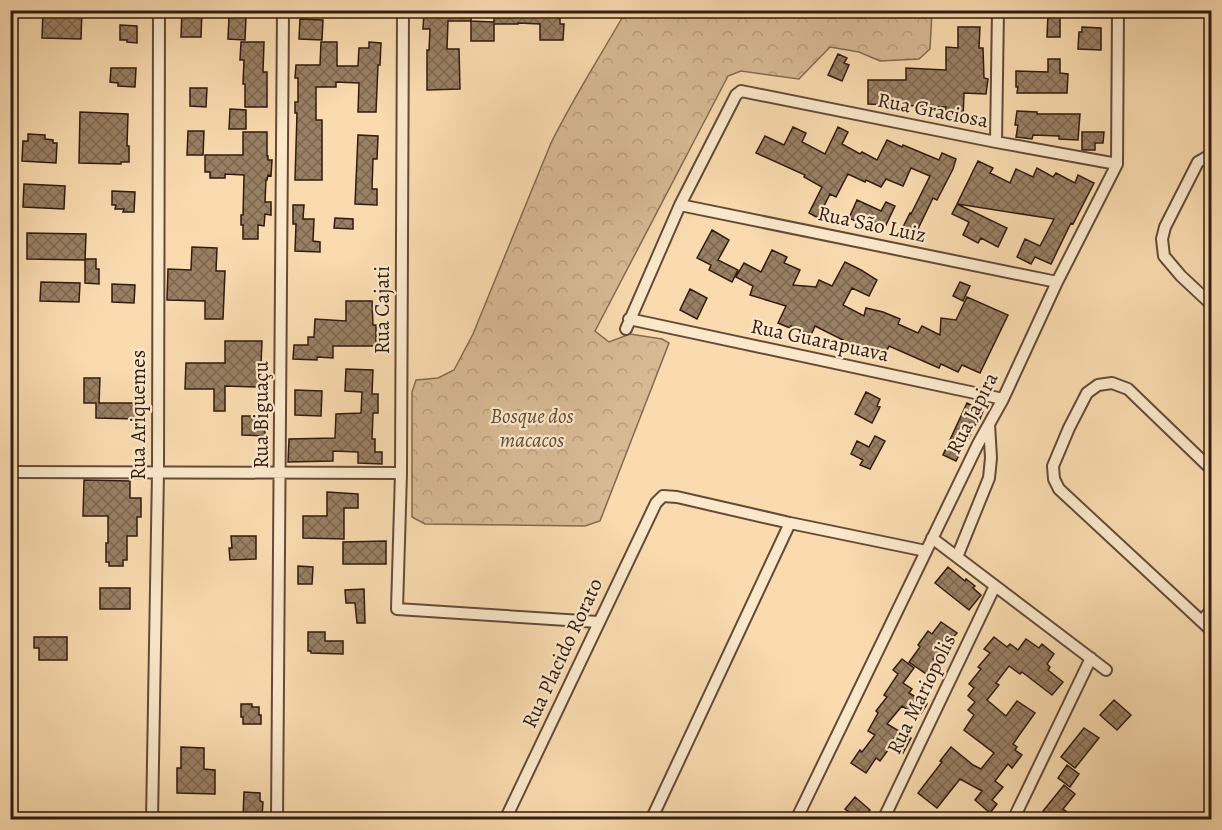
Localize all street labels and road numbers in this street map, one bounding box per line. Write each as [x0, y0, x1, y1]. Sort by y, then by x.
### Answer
street label: Rua Graciosa [875, 86, 991, 134]
street label: Rua São Luiz [815, 199, 929, 249]
street label: Rua Cajati [368, 266, 396, 354]
street label: Rua Guarapuava [748, 312, 892, 368]
street label: Rua Ariquemes [124, 350, 152, 480]
street label: Rua Biguaçu [247, 361, 275, 469]
street label: Rua Japira [940, 367, 1005, 459]
street label: Rua Placido Rorato [515, 574, 609, 732]
street label: Rua Mariopolis [880, 629, 962, 759]

